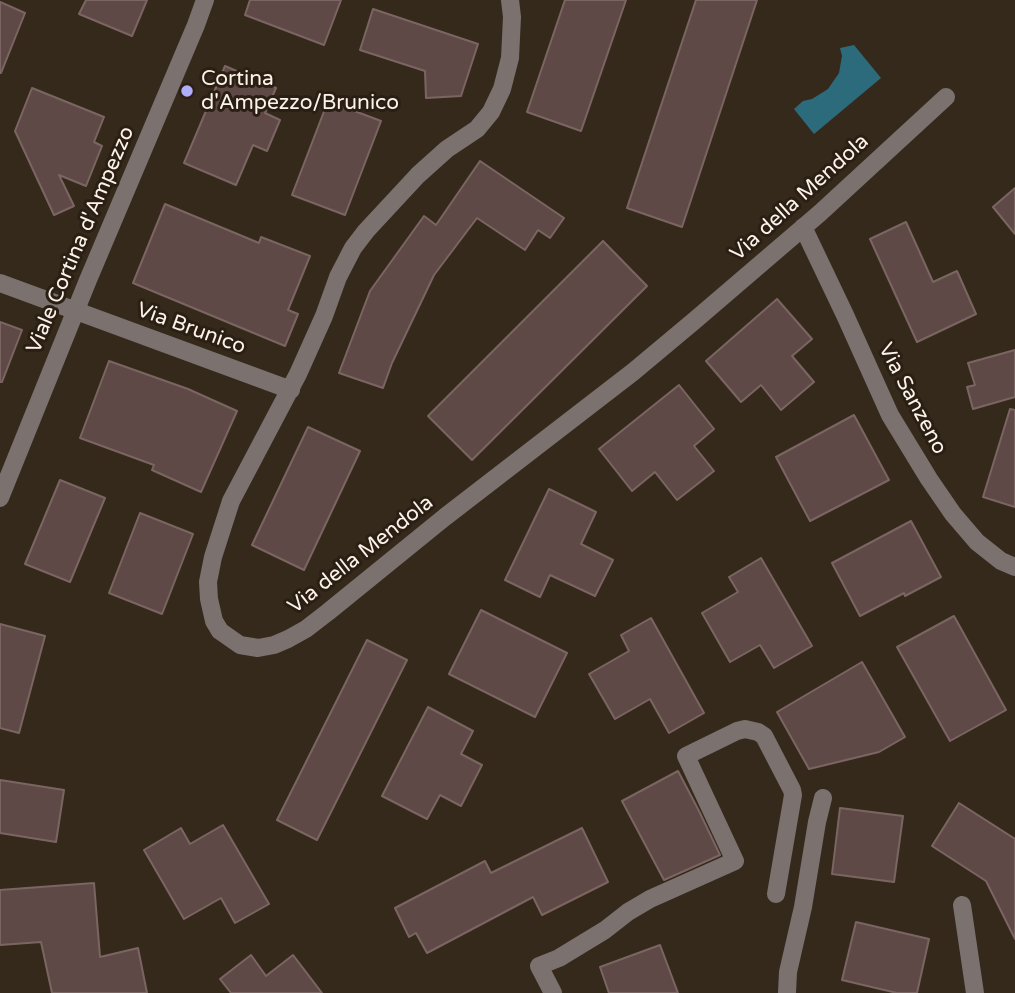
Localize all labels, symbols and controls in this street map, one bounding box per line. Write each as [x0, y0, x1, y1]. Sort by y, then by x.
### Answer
place label: Cortina d'Ampezzo/Brunico [201, 66, 399, 116]
marker: Cortina d'Ampezzo/Brunico [179, 83, 195, 99]
street label: Viale Cortina d'Ampezzo [22, 123, 140, 357]
street label: Via della Mendola [726, 129, 874, 267]
street label: Via Brunico [133, 298, 249, 360]
street label: Via Sanzeno [872, 339, 952, 459]
street label: Via della Mendola [283, 490, 439, 620]

